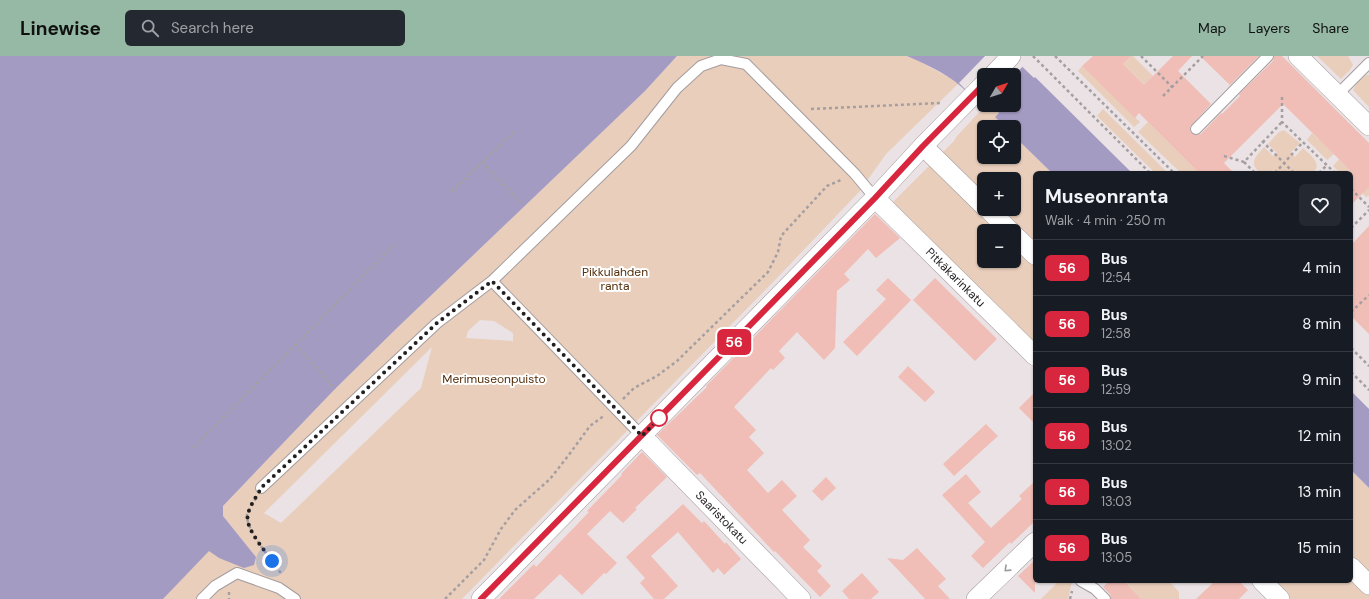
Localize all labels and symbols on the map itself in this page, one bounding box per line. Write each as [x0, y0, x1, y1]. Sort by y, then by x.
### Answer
north arrow [977, 68, 1021, 112]
street label: Pitkäkarinkatu [922, 244, 989, 311]
park label: Pikkulahden ranta [582, 264, 648, 294]
line badge: 56 [716, 329, 752, 355]
park label: Merimuseonpuisto [442, 371, 546, 387]
unlabelled marker [650, 409, 668, 427]
street label: Saaristokatu [692, 487, 751, 548]
your location [262, 551, 282, 571]
one-way arrow [1004, 564, 1012, 572]

